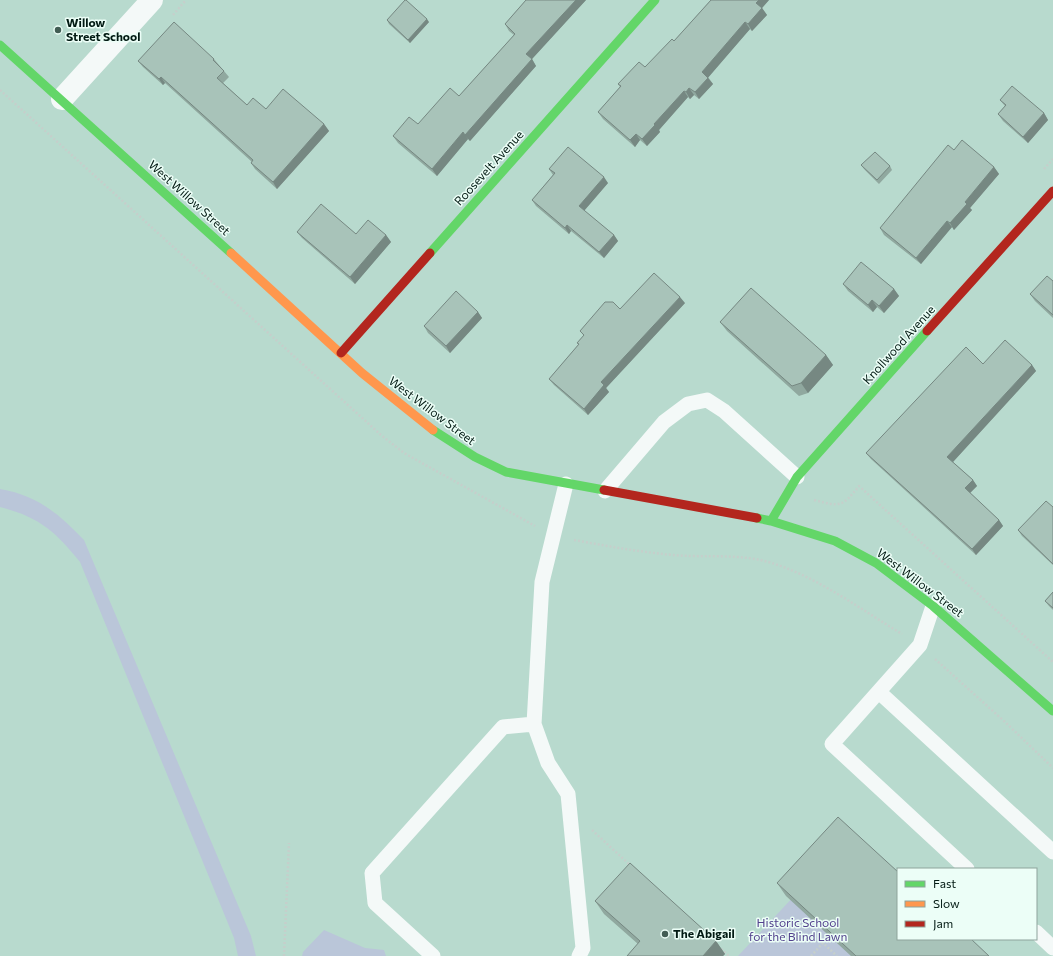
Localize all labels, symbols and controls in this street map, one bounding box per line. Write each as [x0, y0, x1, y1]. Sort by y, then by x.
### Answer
place label: Willow Street School [66, 15, 140, 43]
marker: Willow Street School [53, 25, 63, 35]
street label: Roosevelt Avenue [451, 127, 526, 208]
street label: West Willow Street [146, 157, 233, 237]
street label: Knollwood Avenue [859, 302, 937, 387]
street label: West Willow Street [387, 373, 479, 447]
street label: West Willow Street [875, 545, 967, 619]
legend [897, 868, 1037, 940]
text: Fast [933, 876, 956, 890]
text: Slow [933, 896, 960, 910]
park label: Historic School for the Blind Lawn [749, 915, 847, 943]
text: Jam [933, 916, 953, 931]
place label: The Abigail [673, 926, 735, 940]
marker: The Abigail [660, 929, 670, 939]

